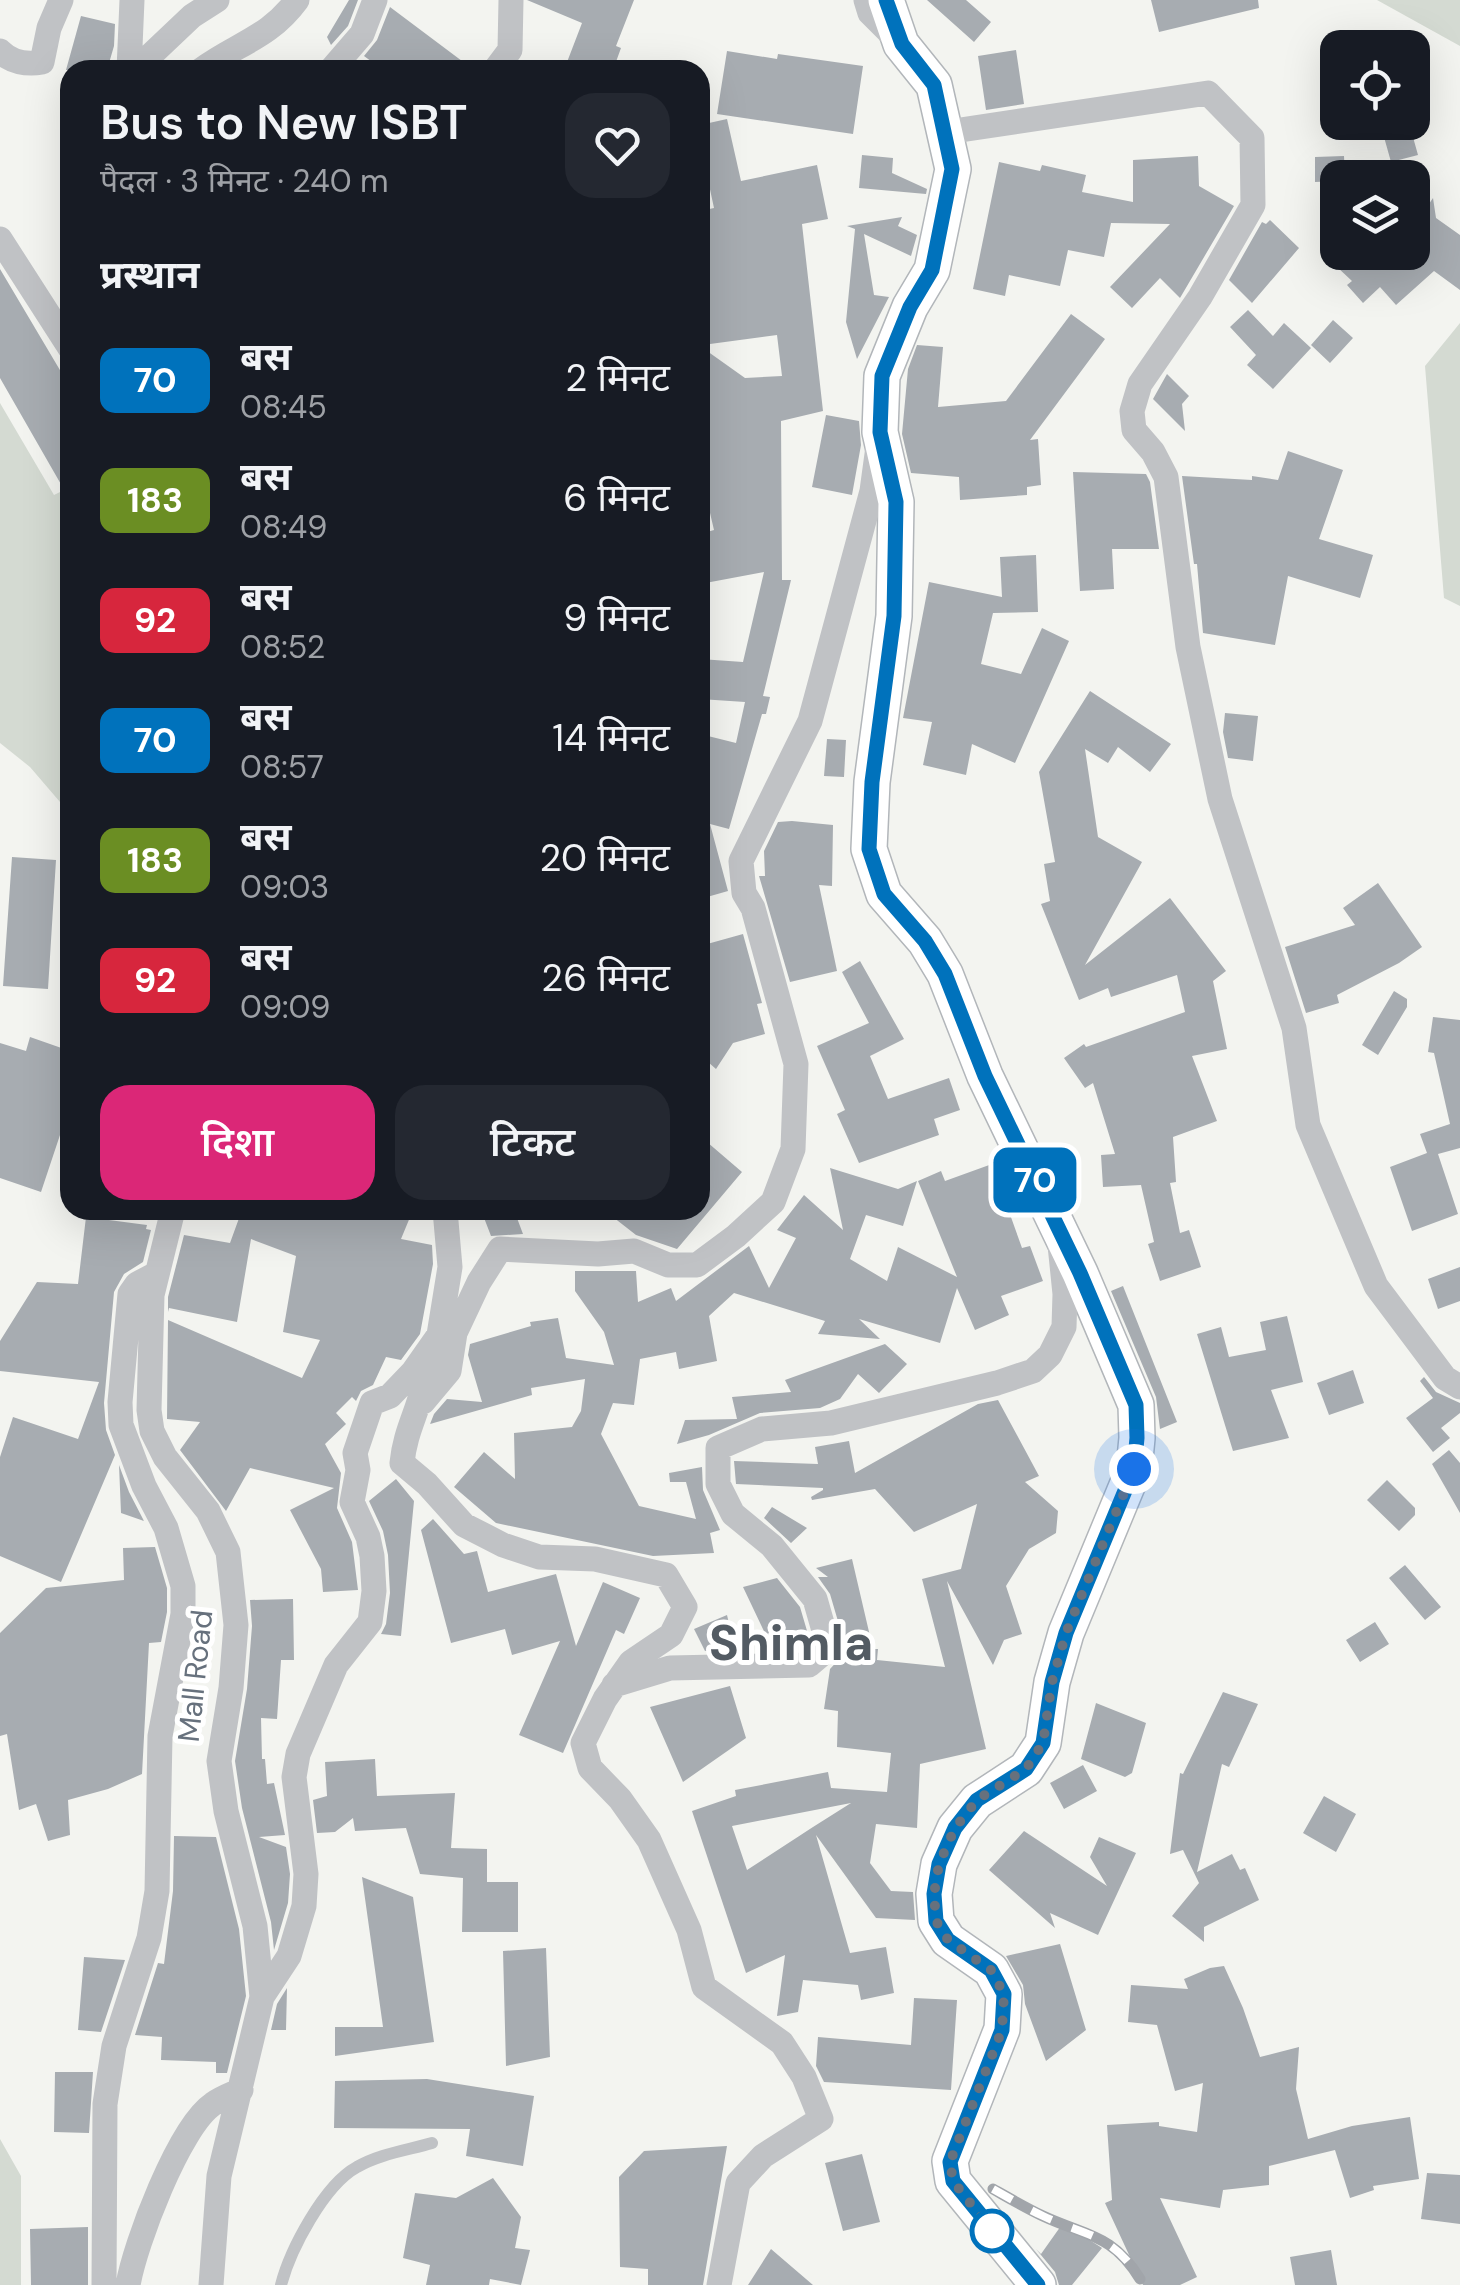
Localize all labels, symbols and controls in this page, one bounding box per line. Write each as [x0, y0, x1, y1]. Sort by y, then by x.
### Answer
map controls [1320, 30, 1430, 270]
button: locate [1320, 30, 1430, 140]
text: Bus to New ISBT [100, 91, 467, 154]
button: heart [565, 93, 670, 198]
text: पैदल · 3 मिनट · 240 m [100, 160, 389, 202]
button: layers [1320, 160, 1430, 270]
text: प्रस्थान [100, 250, 200, 300]
text: बस [240, 332, 292, 382]
text: 2 मिनट [565, 353, 670, 403]
text: 70 [133, 357, 177, 403]
text: 08:45 [240, 386, 327, 428]
text: बस [240, 452, 292, 502]
text: 6 मिनट [563, 473, 670, 523]
text: 183 [127, 477, 183, 523]
text: 08:49 [240, 506, 327, 548]
text: बस [240, 572, 292, 622]
text: 9 मिनट [563, 593, 670, 643]
text: 92 [134, 597, 176, 643]
text: 08:52 [240, 626, 325, 668]
text: बस [240, 692, 292, 742]
text: 14 मिनट [552, 713, 670, 763]
text: 70 [133, 717, 177, 763]
text: 08:57 [240, 746, 324, 788]
text: बस [240, 812, 292, 862]
text: 20 मिनट [540, 833, 670, 883]
text: 183 [127, 837, 183, 883]
text: 09:03 [240, 866, 329, 908]
text: बस [240, 932, 292, 982]
text: 26 मिनट [541, 953, 670, 1003]
text: 92 [134, 957, 176, 1003]
text: 09:09 [240, 986, 330, 1028]
button: दिशा [100, 1085, 375, 1200]
button: टिकट [395, 1085, 670, 1200]
line badge: 70 [990, 1148, 1080, 1212]
text: 70 [1013, 1157, 1057, 1203]
your location [1109, 1444, 1159, 1494]
street label: Mall Road [169, 1608, 221, 1744]
district label: Shimla [709, 1610, 873, 1676]
unlabelled marker [971, 2210, 1013, 2252]

